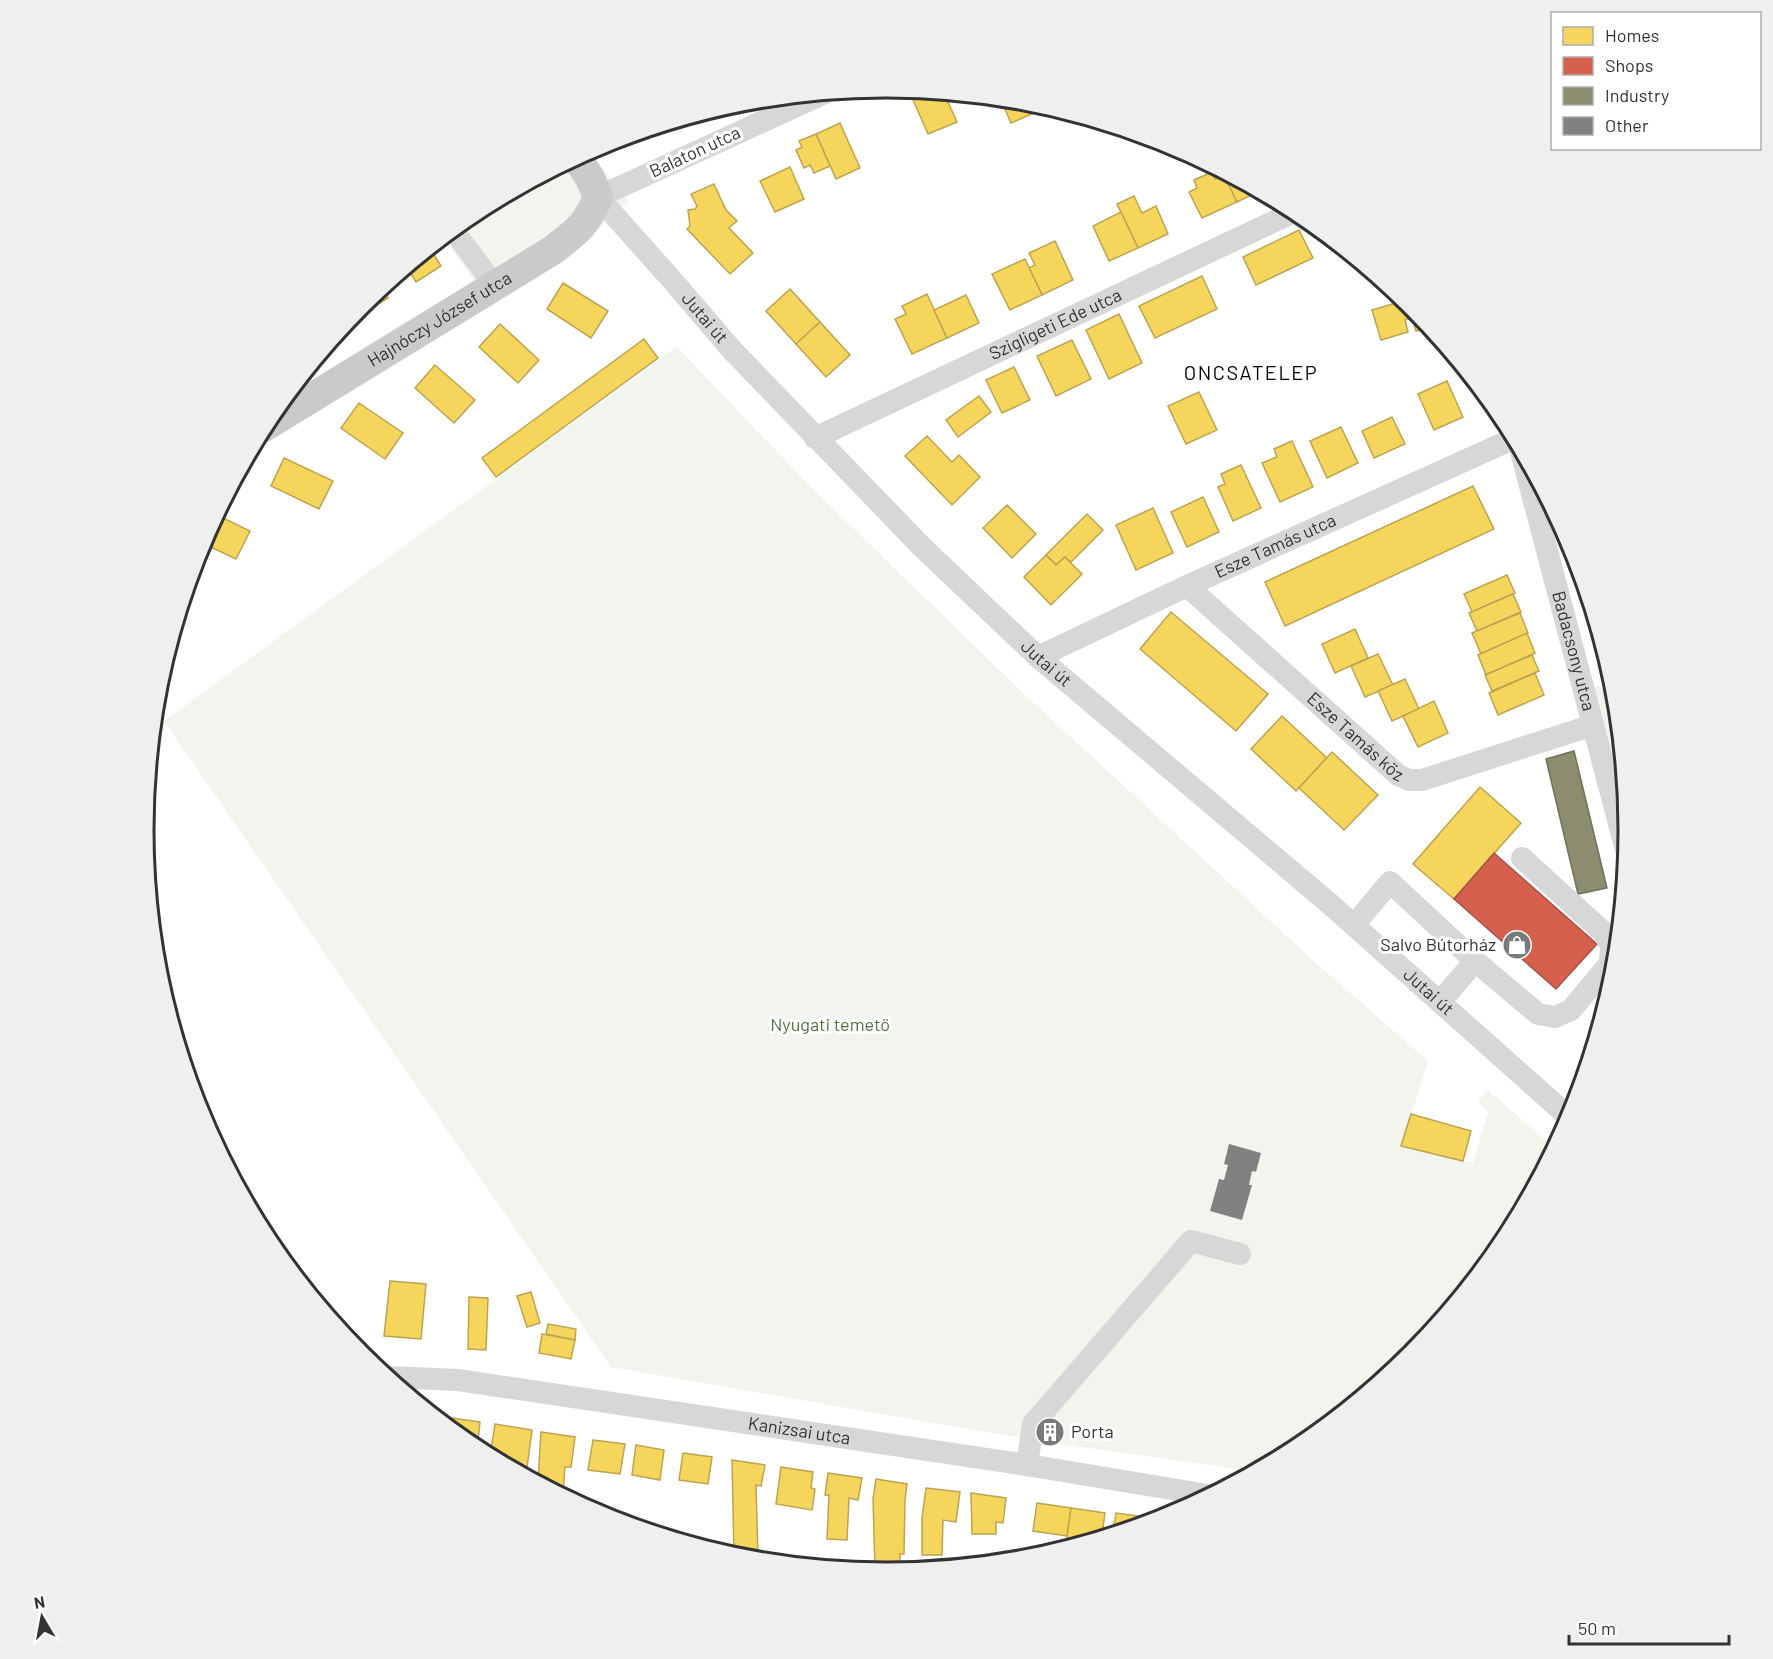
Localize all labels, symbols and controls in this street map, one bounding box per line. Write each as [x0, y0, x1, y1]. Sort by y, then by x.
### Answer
legend [1551, 12, 1761, 150]
text: Homes [1605, 24, 1659, 46]
text: Shops [1605, 54, 1654, 76]
text: Industry [1605, 84, 1669, 106]
text: Other [1605, 114, 1649, 136]
street label: Balaton utca [646, 121, 743, 182]
street label: Hajnóczy József utca [363, 266, 515, 371]
street label: Szigligeti Ede utca [985, 283, 1125, 364]
street label: Jutai út [677, 287, 733, 347]
district label: ONCSATELEP [1184, 360, 1318, 384]
street label: Esze Tamás utca [1211, 508, 1339, 582]
street label: Badacsony utca [1548, 588, 1601, 713]
street label: Jutai út [1017, 635, 1077, 691]
street label: Esze Tamás köz [1303, 687, 1407, 786]
shop icon: Salvo Bútorház [1501, 929, 1533, 961]
place label: Salvo Bútorház [1380, 933, 1496, 955]
street label: Jutai út [1399, 963, 1459, 1019]
park label: Nyugati temető [770, 1013, 890, 1035]
street label: Kanizsai utca [747, 1411, 852, 1448]
building icon: Porta [1034, 1416, 1066, 1448]
place label: Porta [1071, 1420, 1114, 1442]
north arrow [12, 1587, 72, 1647]
text: N [32, 1591, 46, 1612]
scale bar [1569, 1608, 1730, 1646]
text: 50 m [1578, 1617, 1616, 1639]

